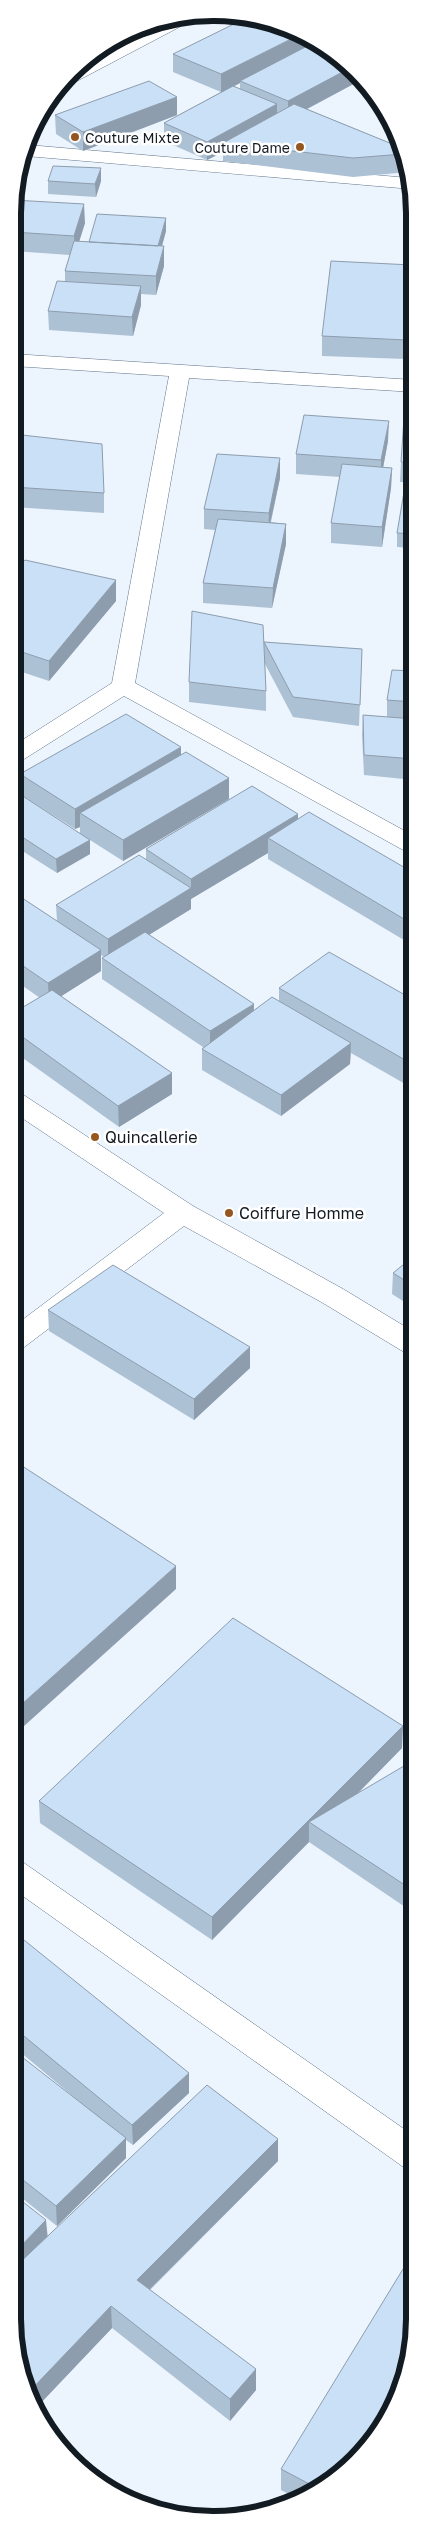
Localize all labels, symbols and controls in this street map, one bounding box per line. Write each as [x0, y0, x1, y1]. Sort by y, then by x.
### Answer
place label: Couture Mixte [85, 129, 180, 146]
marker: Couture Mixte [69, 131, 81, 143]
place label: Couture Dame [194, 139, 290, 156]
marker: Couture Dame [294, 141, 306, 153]
place label: Quincallerie [105, 1127, 198, 1147]
marker: Quincallerie [89, 1131, 101, 1143]
place label: Coiffure Homme [239, 1203, 364, 1223]
marker: Coiffure Homme [223, 1207, 235, 1219]

